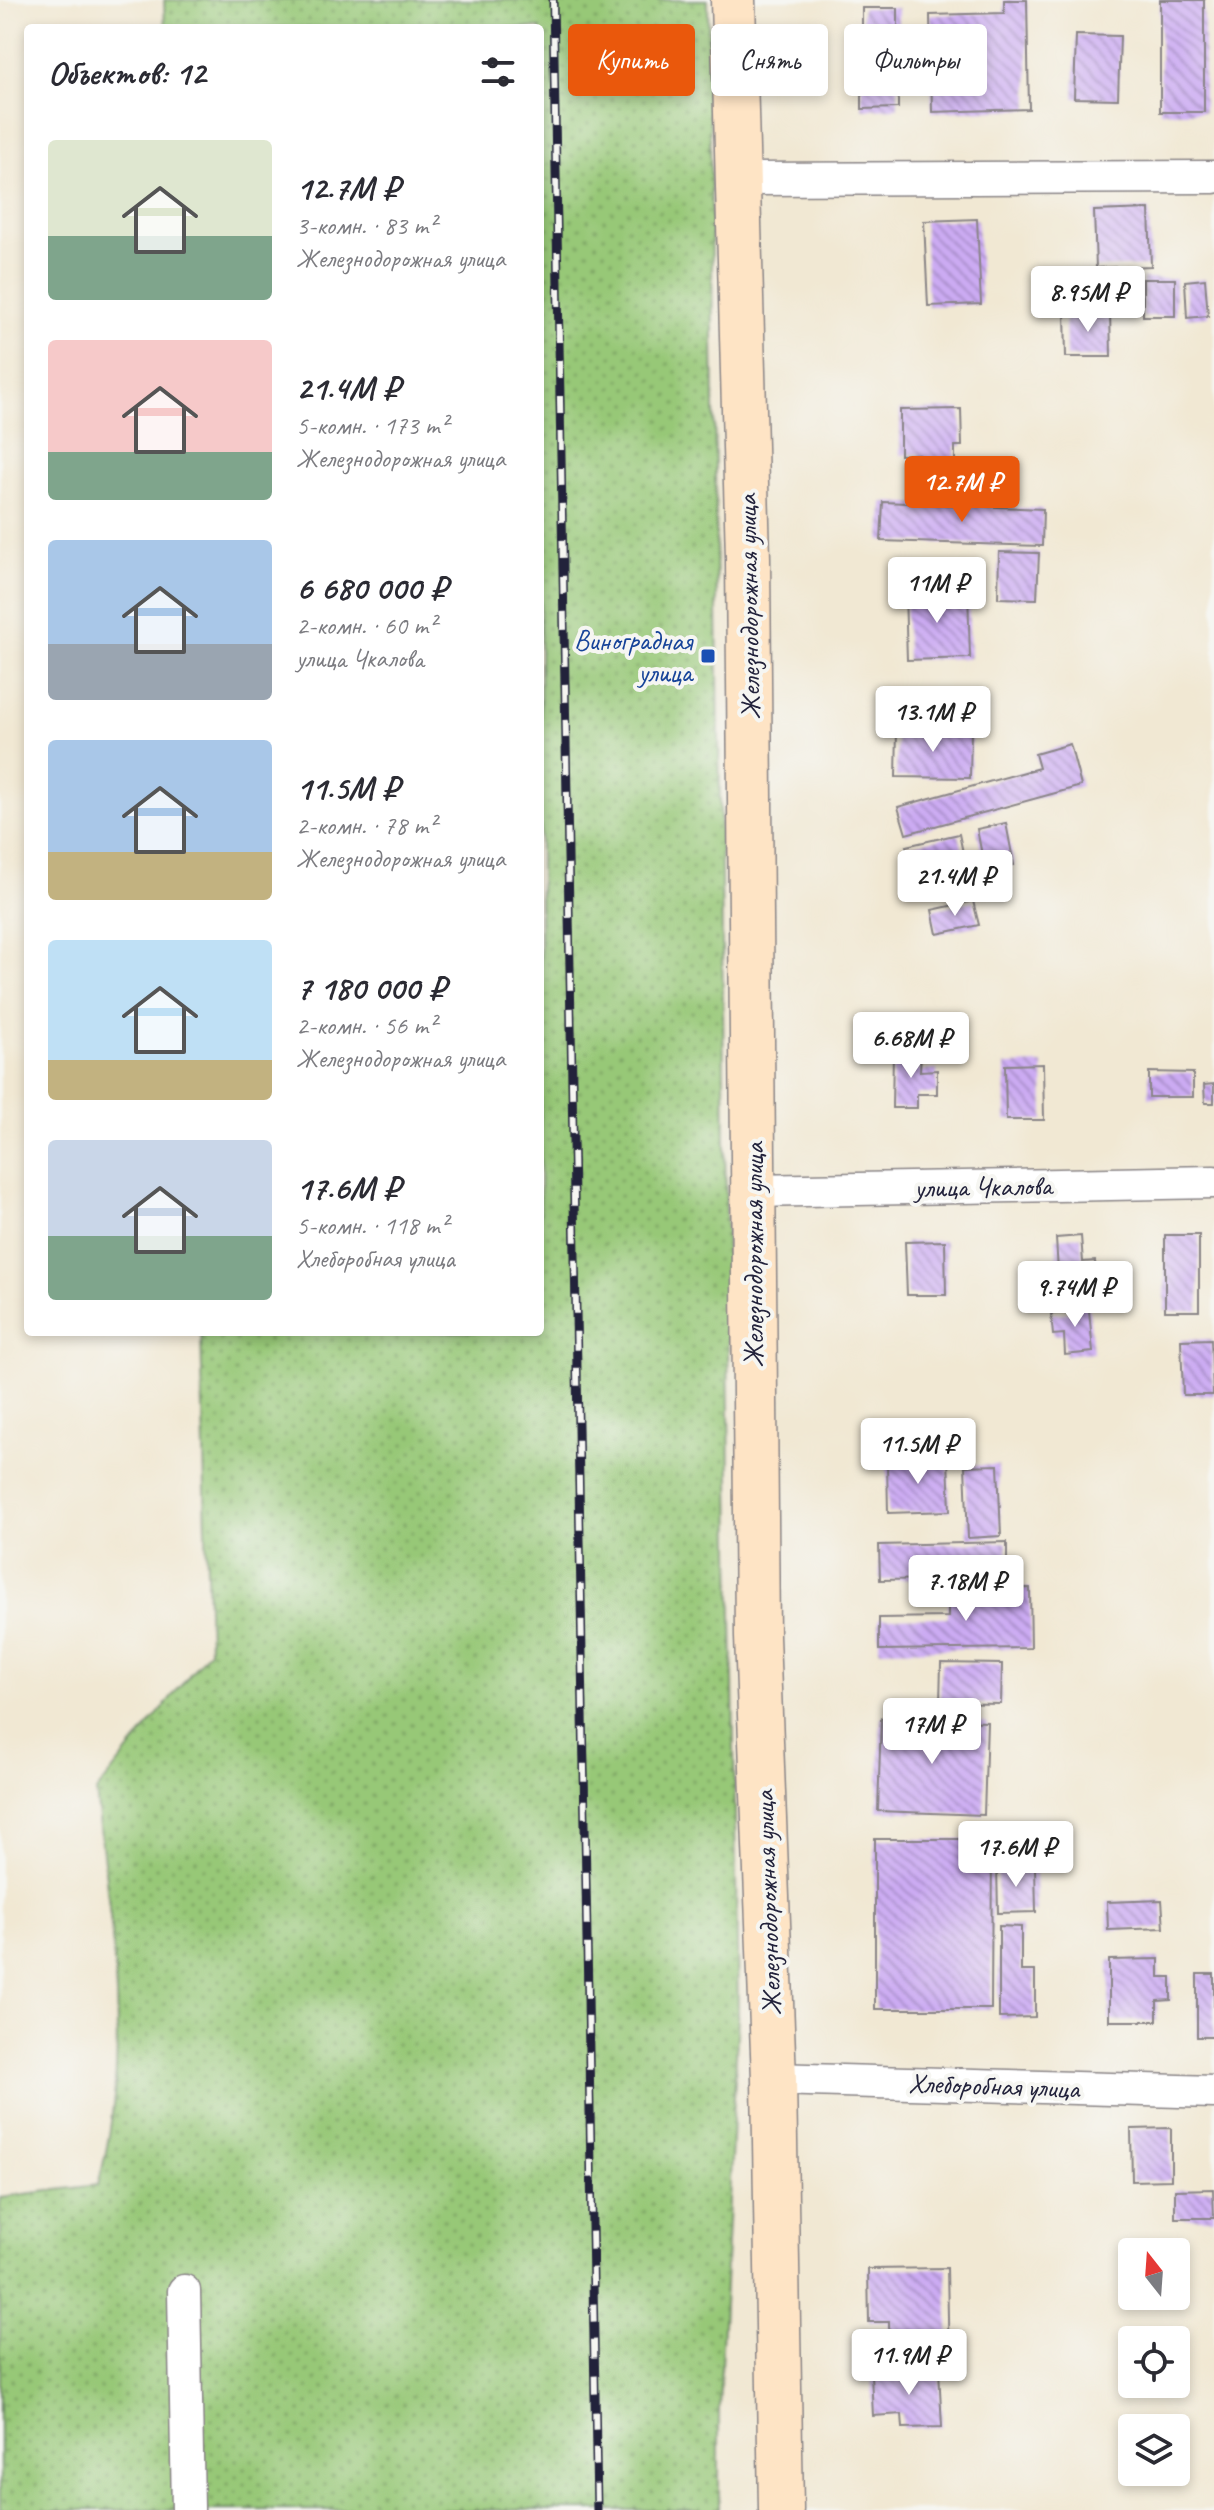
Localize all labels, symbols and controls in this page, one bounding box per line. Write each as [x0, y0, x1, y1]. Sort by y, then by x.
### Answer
chip: Купить [568, 24, 695, 96]
chip: Снять [711, 24, 828, 96]
chip: Фильтры [844, 24, 987, 96]
icon: filters [476, 50, 520, 94]
text: Объектов: 12 [48, 51, 206, 94]
text: 12.7M ₽ [296, 166, 399, 209]
icon: home [112, 172, 208, 268]
text: 3-комн. · 83 m² [296, 209, 436, 242]
text: Железнодорожная улица [296, 242, 505, 275]
pin: 8.95M ₽ [1014, 266, 1162, 334]
text: 8.95M ₽ [1049, 275, 1127, 308]
text: 21.4M ₽ [296, 366, 399, 409]
icon: home [112, 372, 208, 468]
text: 5-комн. · 173 m² [296, 409, 448, 442]
text: Железнодорожная улица [296, 442, 505, 475]
pin: 12.7M ₽ [888, 456, 1036, 524]
text: 12.7M ₽ [923, 465, 1001, 498]
street label: Железнодорожная улица [729, 492, 768, 720]
pin: 11M ₽ [881, 557, 993, 625]
text: 6 680 000 ₽ [296, 566, 447, 609]
text: 11M ₽ [906, 566, 968, 599]
icon: home [112, 572, 208, 668]
text: 2-комн. · 60 m² [296, 609, 436, 642]
place label: Виноградная улица [574, 623, 695, 690]
text: улица Чкалова [296, 642, 424, 675]
marker: Виноградная улица [699, 647, 717, 665]
pin: 13.1M ₽ [859, 686, 1007, 754]
text: 13.1M ₽ [894, 695, 972, 728]
text: 11.5M ₽ [296, 766, 399, 809]
icon: home [112, 772, 208, 868]
text: 2-комн. · 78 m² [296, 809, 436, 842]
text: Железнодорожная улица [296, 842, 505, 875]
pin: 21.4M ₽ [881, 850, 1029, 918]
text: 21.4M ₽ [916, 859, 994, 892]
text: 7 180 000 ₽ [296, 966, 445, 1009]
icon: home [112, 972, 208, 1068]
text: 2-комн. · 56 m² [296, 1009, 436, 1042]
pin: 6.68M ₽ [837, 1012, 985, 1080]
text: 6.68M ₽ [871, 1021, 951, 1054]
text: Железнодорожная улица [296, 1042, 505, 1075]
street label: Железнодорожная улица [736, 1141, 771, 1368]
text: 17.6M ₽ [296, 1166, 400, 1209]
street label: улица Чкалова [912, 1168, 1055, 1205]
icon: home [112, 1172, 208, 1268]
text: 5-комн. · 118 m² [296, 1209, 448, 1242]
text: Хлеборобная улица [296, 1242, 455, 1275]
pin: 9.74M ₽ [1001, 1261, 1149, 1329]
text: 9.74M ₽ [1036, 1270, 1114, 1303]
pin: 11.5M ₽ [844, 1418, 992, 1486]
text: 11.5M ₽ [879, 1427, 957, 1460]
pin: 7.18M ₽ [892, 1555, 1040, 1623]
text: 7.18M ₽ [927, 1564, 1005, 1597]
pin: 17M ₽ [876, 1698, 988, 1766]
text: 17M ₽ [901, 1707, 963, 1740]
street label: Железнодорожная улица [746, 1788, 789, 2016]
pin: 17.6M ₽ [942, 1821, 1090, 1889]
text: 17.6M ₽ [976, 1830, 1056, 1863]
street label: Хлеборобная улица [908, 2065, 1082, 2106]
north arrow [1118, 2238, 1190, 2310]
map controls [1118, 2238, 1190, 2486]
button: locate [1118, 2326, 1190, 2398]
pin: 11.9M ₽ [835, 2329, 983, 2397]
text: 11.9M ₽ [870, 2338, 948, 2371]
button: layers [1118, 2414, 1190, 2486]

